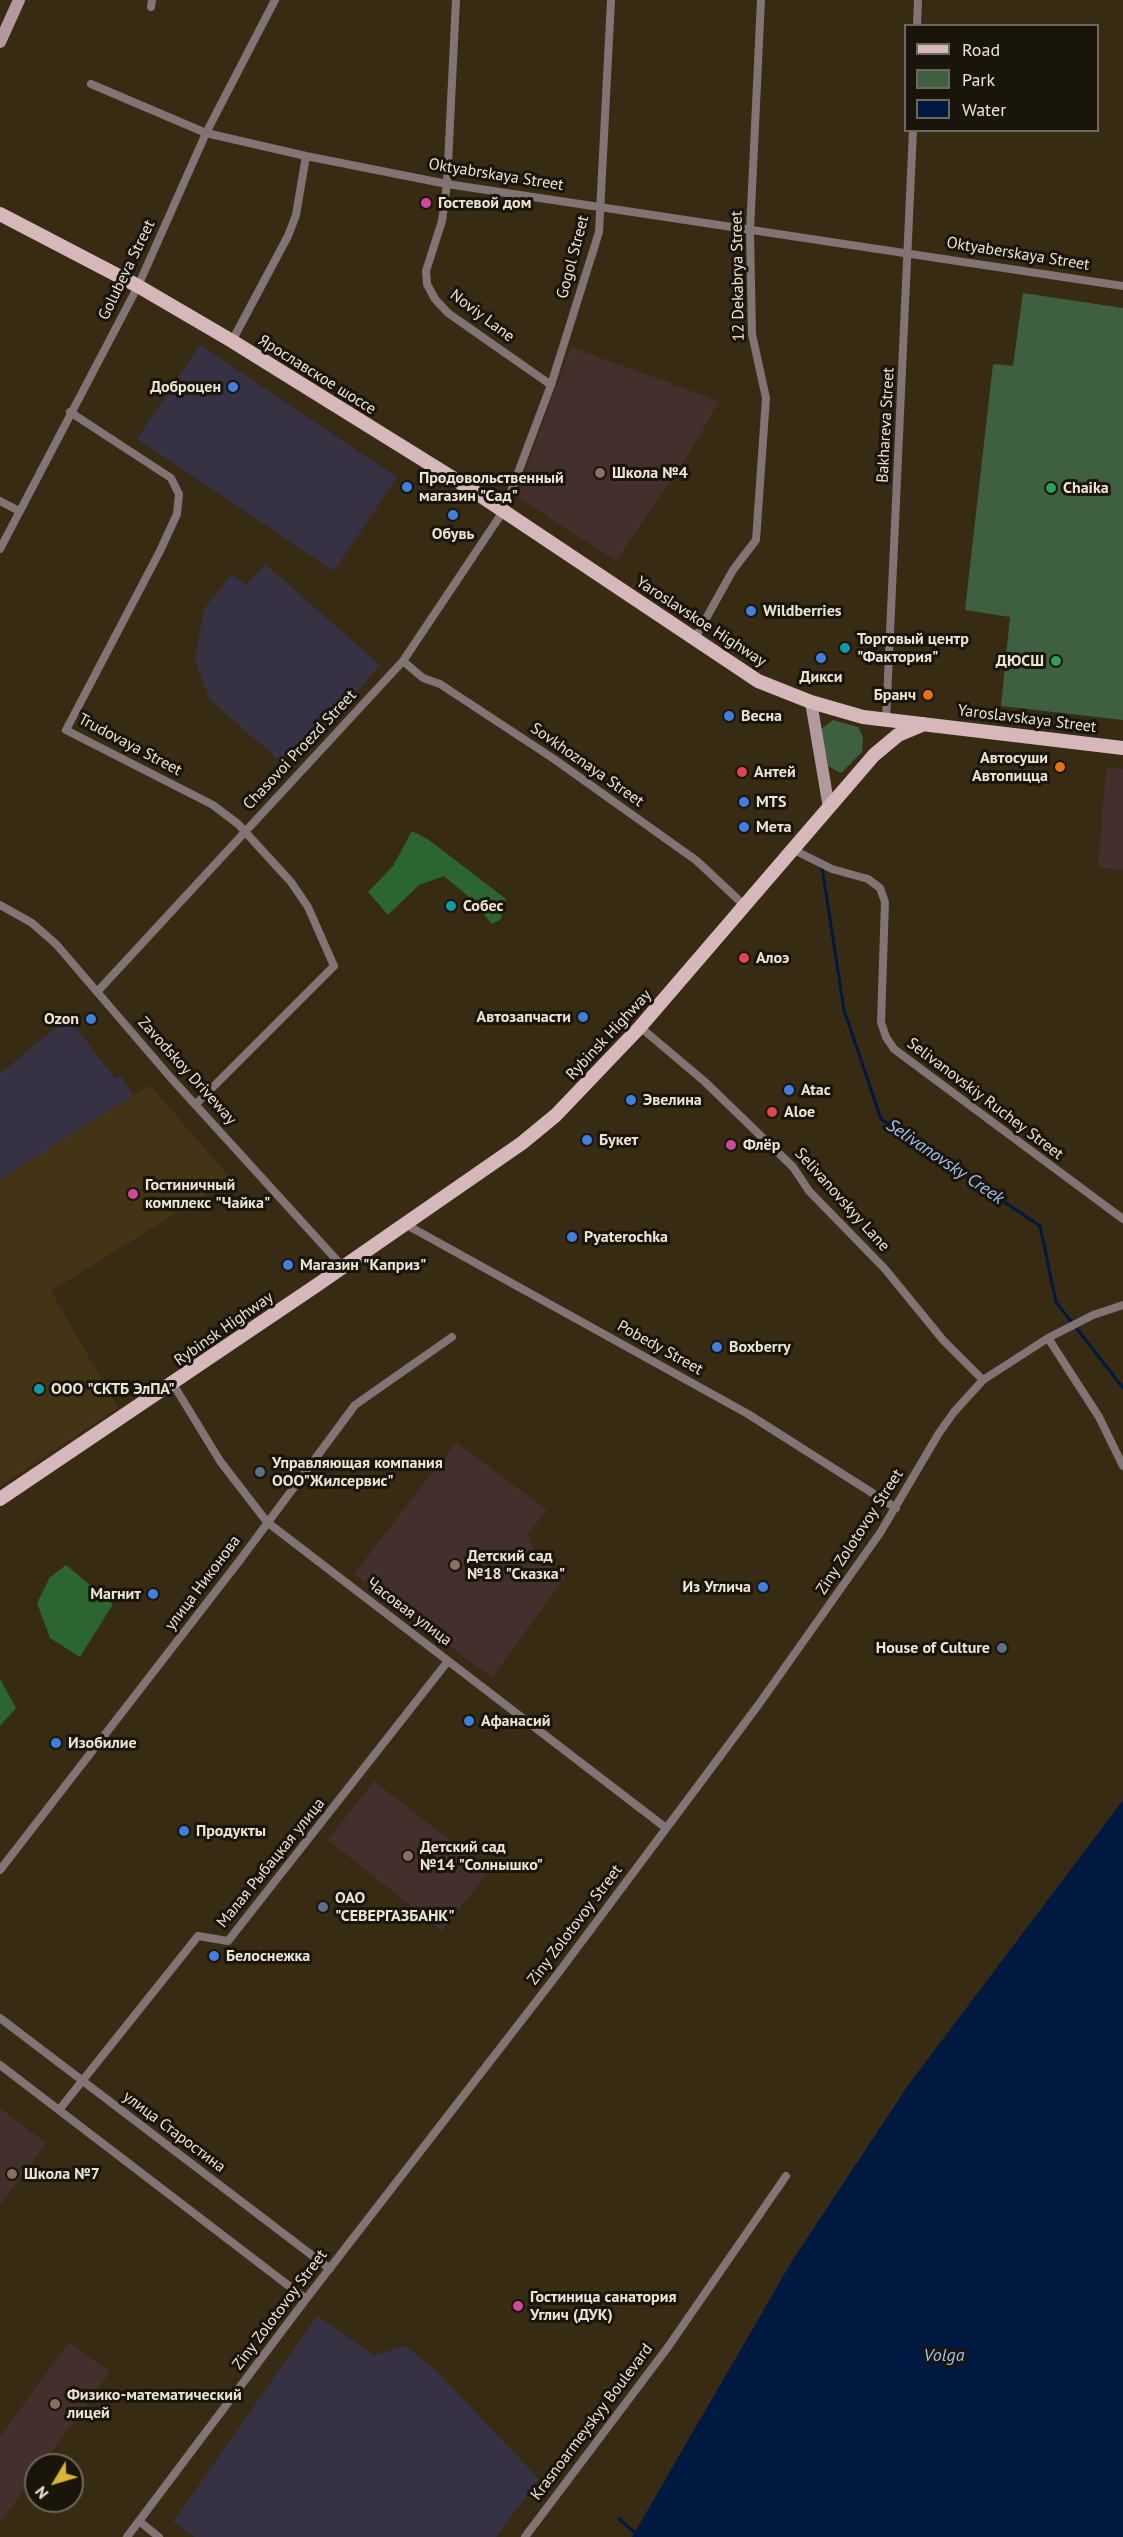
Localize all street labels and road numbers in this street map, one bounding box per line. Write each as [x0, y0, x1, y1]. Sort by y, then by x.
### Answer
street label: Oktyabrskaya Street [427, 155, 565, 195]
street label: 12 Dekabrya Street [727, 211, 749, 341]
street label: Gogol Street [553, 213, 593, 301]
street label: Golubeva Street [95, 217, 159, 323]
street label: Oktyaberskaya Street [945, 233, 1091, 275]
street label: Noviy Lane [446, 286, 518, 346]
street label: Ярославское шоссе [255, 331, 379, 419]
street label: Bakhareva Street [873, 367, 899, 483]
street label: Yaroslavskoe Highway [632, 573, 770, 671]
street label: Chasovoi Proezd Street [239, 686, 361, 814]
street label: Yaroslavskaya Street [957, 701, 1097, 737]
street label: Trudovaya Street [75, 710, 185, 780]
street label: Sovkhoznaya Street [527, 719, 647, 811]
street label: Rybinsk Highway [562, 986, 656, 1084]
street label: Zavodskoy Driveway [134, 1013, 240, 1129]
street label: Selivanovskiy Ruchey Street [903, 1034, 1067, 1164]
street label: Selivanovskyy Lane [791, 1144, 893, 1256]
street label: Rybinsk Highway [171, 1288, 277, 1370]
street label: Pobedy Street [614, 1317, 706, 1379]
street label: Ziny Zolotovoy Street [812, 1466, 908, 1598]
street label: улица Никонова [161, 1532, 245, 1634]
street label: Часовая улица [363, 1574, 455, 1650]
street label: Малая Рыбацкая улица [213, 1794, 329, 1932]
street label: Ziny Zolotovoy Street [524, 1861, 626, 1989]
street label: улица Старостина [119, 2087, 229, 2177]
street label: Ziny Zolotovoy Street [229, 2246, 331, 2374]
street label: Krasnoarmeyskyy Boulevard [527, 2340, 657, 2504]

